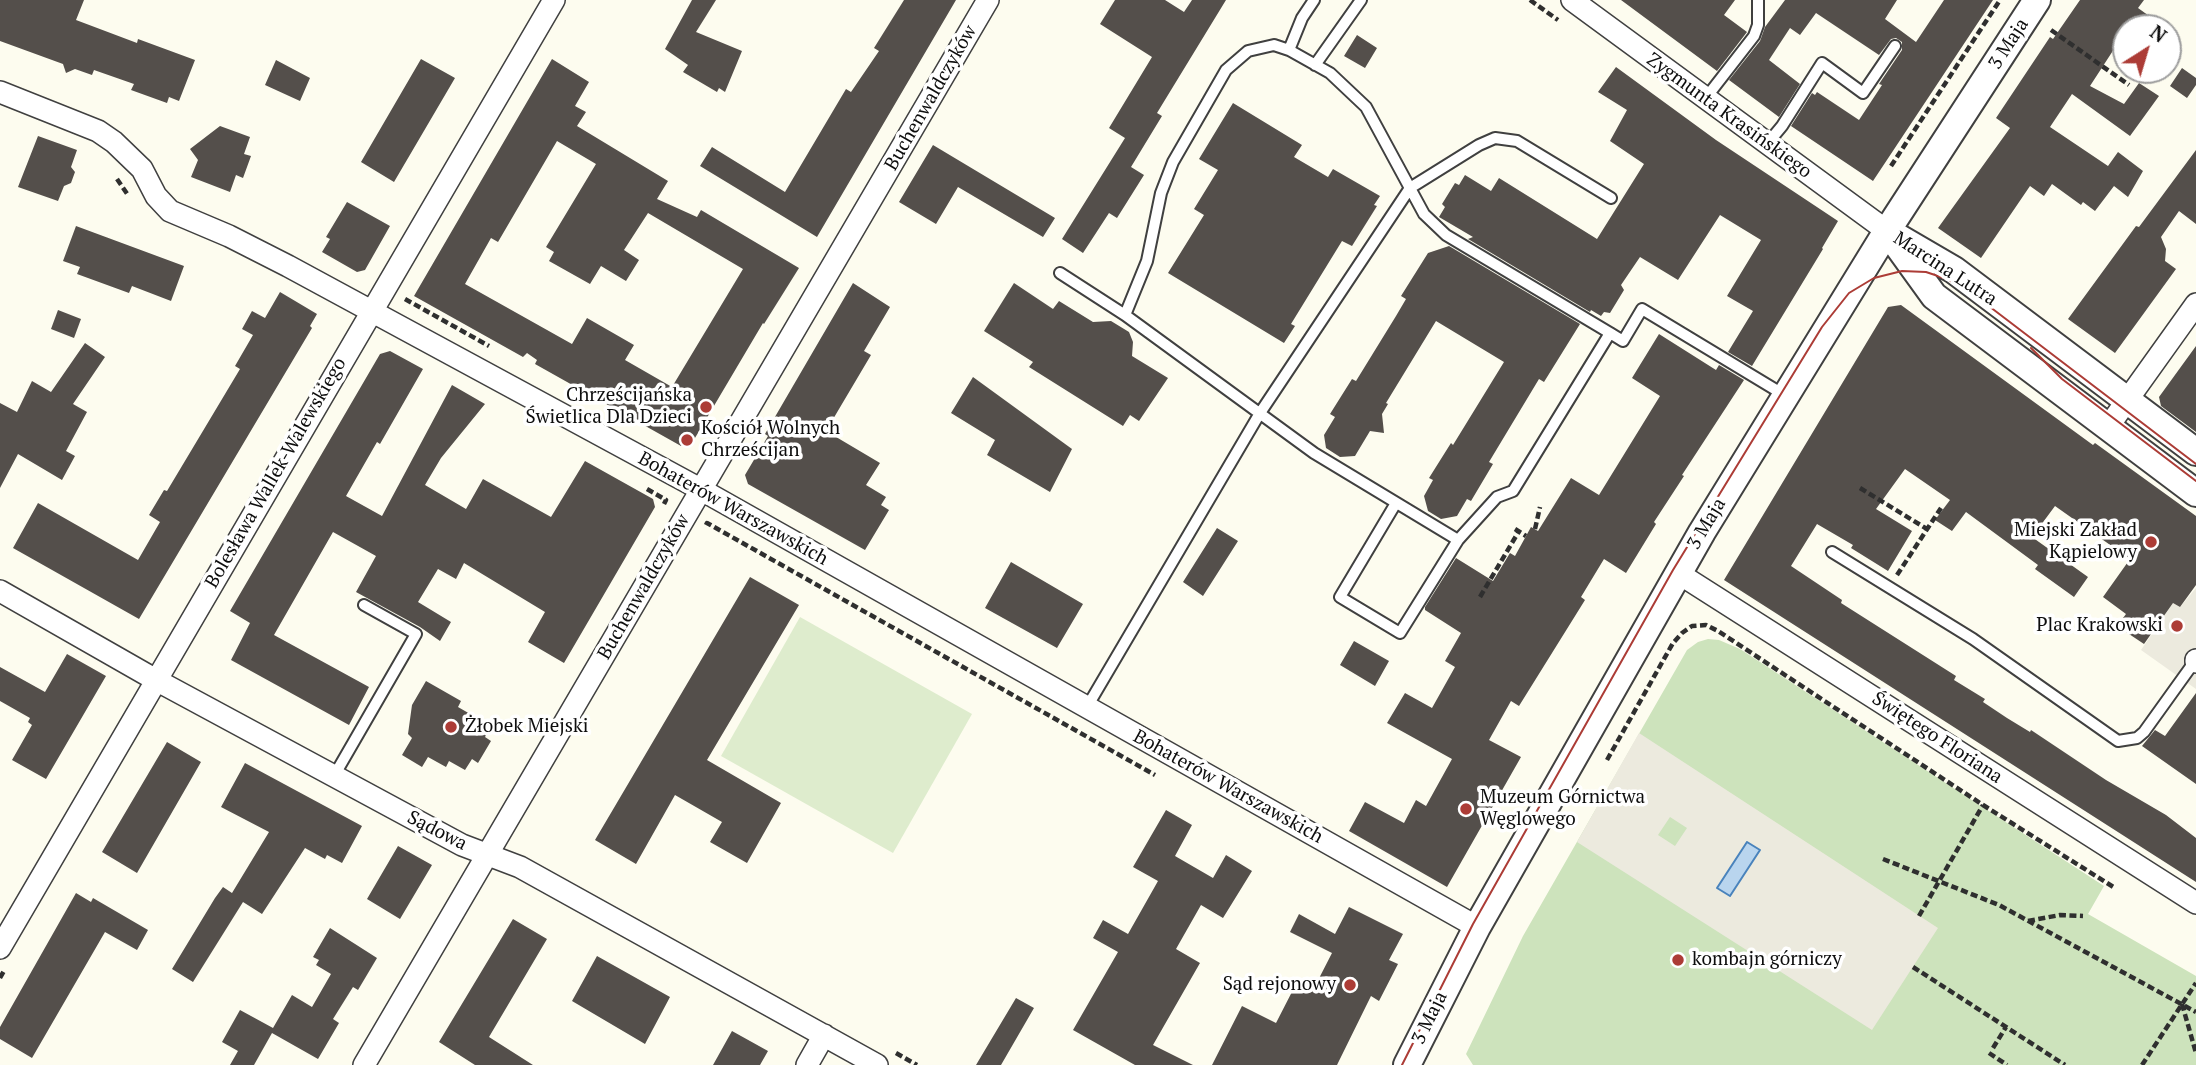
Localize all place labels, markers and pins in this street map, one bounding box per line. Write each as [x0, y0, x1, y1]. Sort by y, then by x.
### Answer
place label: Chrześcijańska Świetlica Dla Dzieci [526, 385, 692, 429]
marker: Chrześcijańska Świetlica Dla Dzieci [698, 399, 714, 415]
place label: Kościół Wolnych Chrześcijan [701, 418, 840, 462]
marker: Kościół Wolnych Chrześcijan [679, 432, 695, 448]
place label: Miejski Zakład Kąpielowy [2014, 520, 2137, 564]
marker: Miejski Zakład Kąpielowy [2143, 534, 2159, 550]
place label: Plac Krakowski [2036, 615, 2163, 637]
marker: Plac Krakowski [2169, 618, 2185, 634]
place label: Żłobek Miejski [465, 716, 589, 738]
marker: Żłobek Miejski [443, 719, 459, 735]
place label: Muzeum Górnictwa Węglowego [1480, 787, 1645, 831]
marker: Muzeum Górnictwa Węglowego [1458, 801, 1474, 817]
place label: kombajn górniczy [1692, 949, 1842, 971]
marker: kombajn górniczy [1670, 952, 1686, 968]
place label: Sąd rejonowy [1223, 974, 1336, 996]
marker: Sąd rejonowy [1342, 977, 1358, 993]

